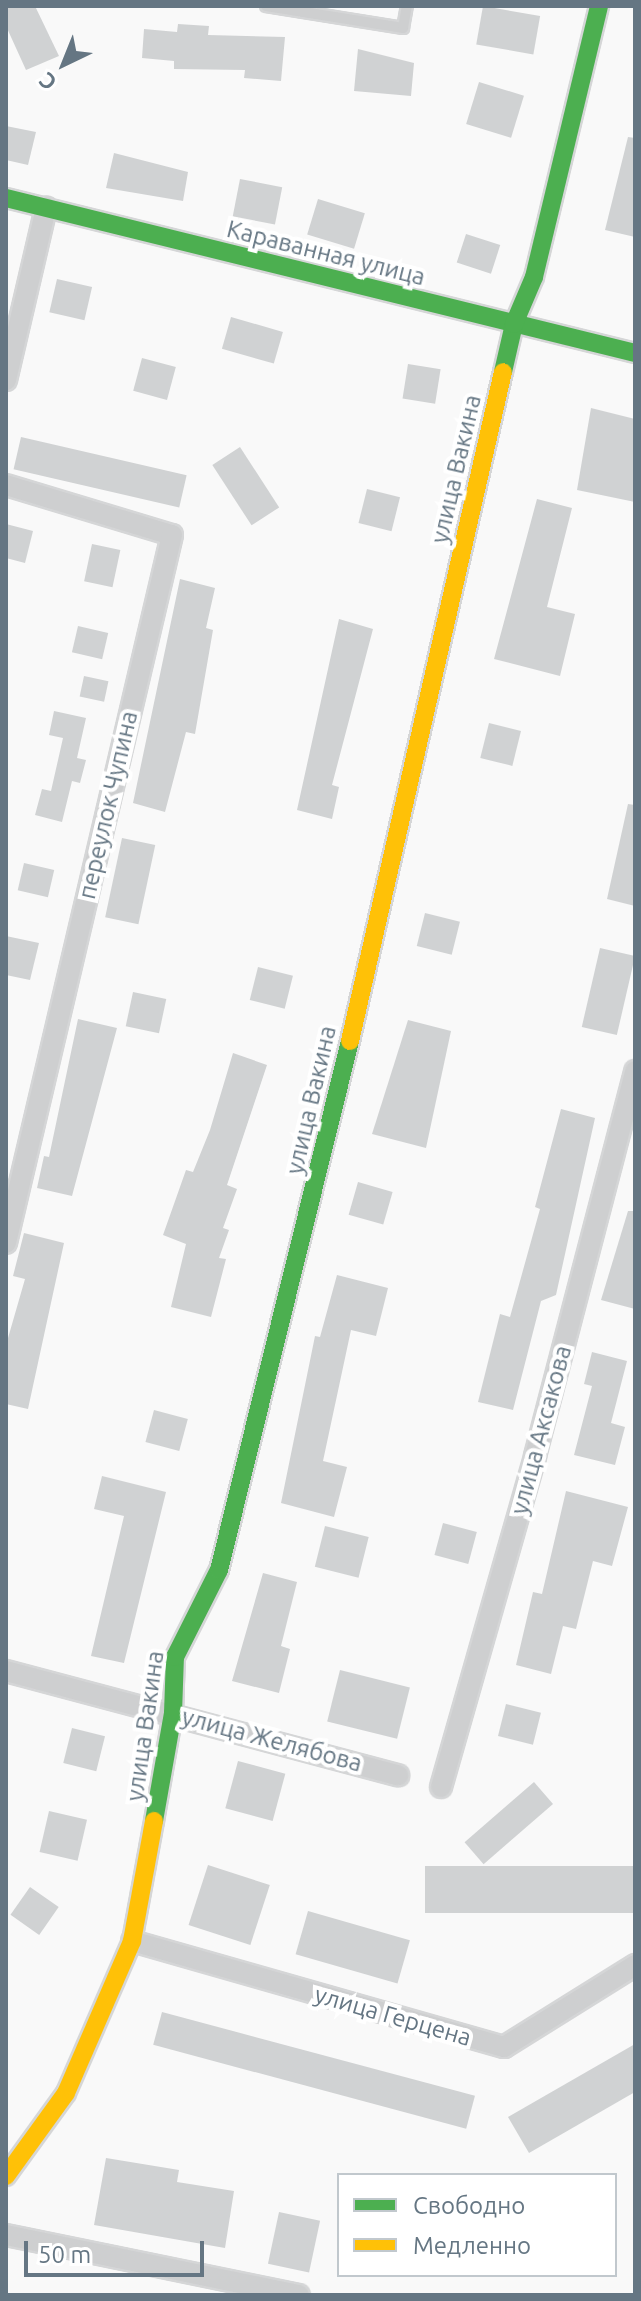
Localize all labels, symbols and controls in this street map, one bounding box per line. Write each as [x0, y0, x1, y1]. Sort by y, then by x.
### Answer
north arrow [24, 24, 104, 104]
text: С [34, 68, 61, 96]
street label: Караванная улица [224, 214, 428, 292]
street label: улица Вакина [425, 392, 487, 546]
street label: переулок Чупина [72, 708, 144, 902]
street label: улица Вакина [280, 1023, 342, 1177]
street label: улица Аксакова [505, 1342, 577, 1518]
street label: улица Вакина [120, 1649, 170, 1803]
street label: улица Желябова [179, 1702, 365, 1778]
street label: улица Герцена [311, 1980, 475, 2052]
legend [337, 2173, 617, 2277]
text: Свободно [413, 2192, 525, 2219]
scale bar [28, 2225, 208, 2275]
text: Медленно [413, 2232, 531, 2259]
text: 50 m [38, 2241, 91, 2268]

